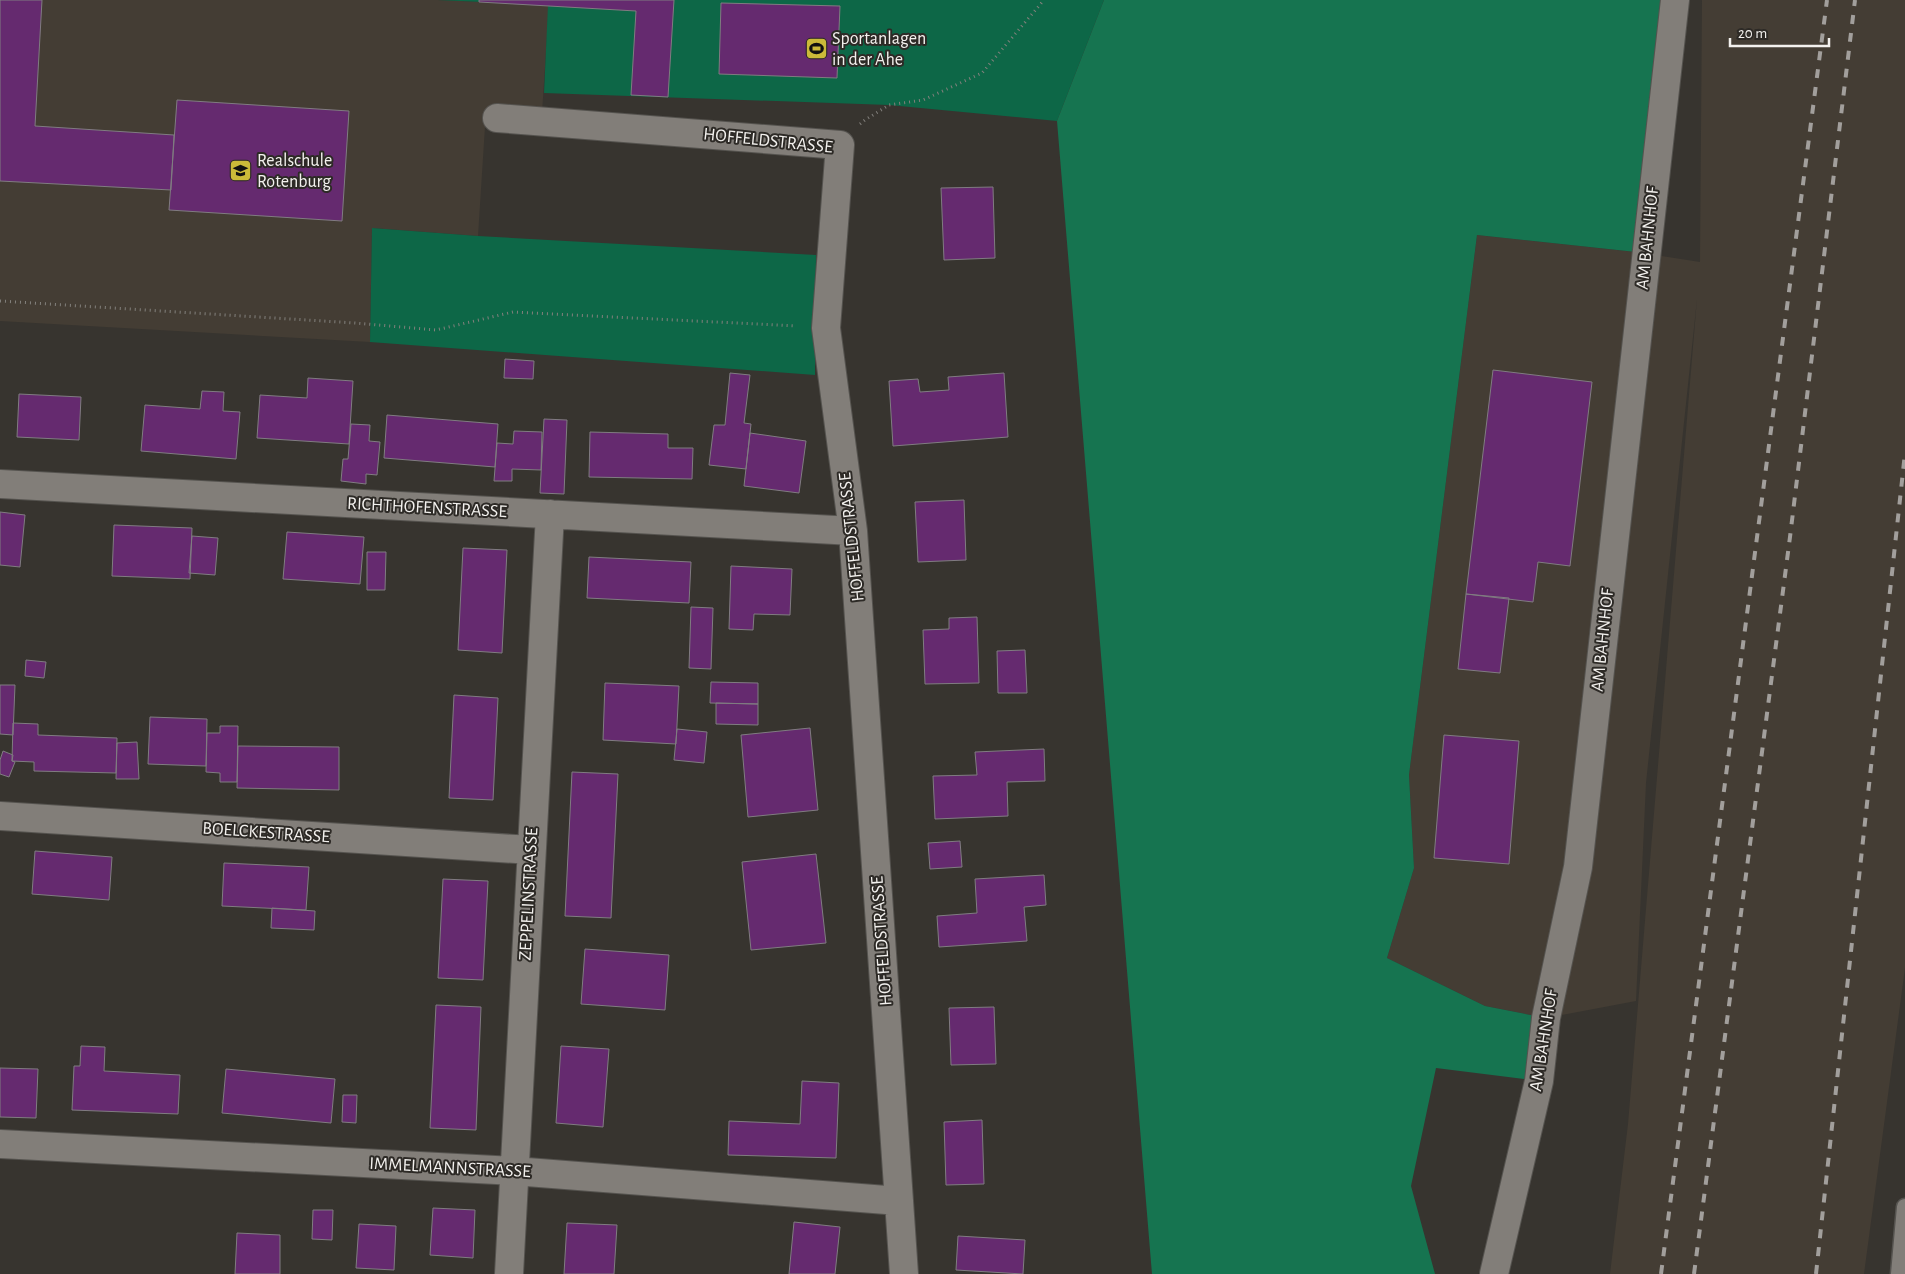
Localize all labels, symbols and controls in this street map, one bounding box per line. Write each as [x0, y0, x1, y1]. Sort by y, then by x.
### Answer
scale bar [1730, 15, 1829, 47]
text: 20 m [1738, 26, 1767, 41]
place label: Sportanlagen in der Ahe [832, 30, 926, 69]
sports icon: Sportanlagen in der Ahe [804, 37, 828, 61]
street label: HOFFELDSTRASSE [702, 125, 834, 157]
place label: Realschule Rotenburg [257, 152, 332, 191]
school or university icon: Realschule Rotenburg [229, 159, 253, 183]
street label: AM BAHNHOF [1634, 185, 1662, 290]
street label: HOFFELDSTRASSE [836, 471, 868, 603]
street label: RICHTHOFENSTRASSE [347, 495, 508, 521]
street label: AM BAHNHOF [1589, 587, 1617, 692]
street label: BOELCKESTRASSE [202, 820, 331, 846]
street label: ZEPPELINSTRASSE [517, 827, 541, 961]
street label: HOFFELDSTRASSE [868, 875, 896, 1006]
street label: AM BAHNHOF [1527, 987, 1561, 1093]
street label: IMMELMANNSTRASSE [369, 1155, 532, 1181]

